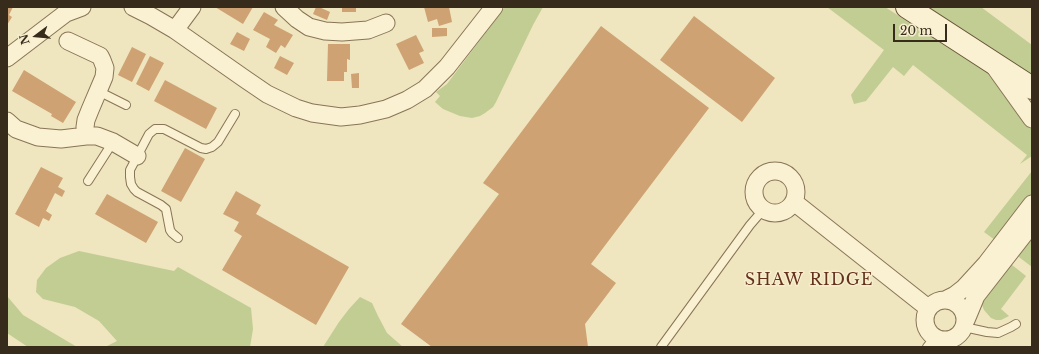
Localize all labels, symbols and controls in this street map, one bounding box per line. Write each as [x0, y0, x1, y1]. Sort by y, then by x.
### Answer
north arrow [16, 16, 56, 56]
scale bar [895, 16, 949, 42]
text: 20 m [900, 23, 932, 38]
text: N [16, 32, 33, 46]
district label: SHAW RIDGE [745, 270, 873, 290]

